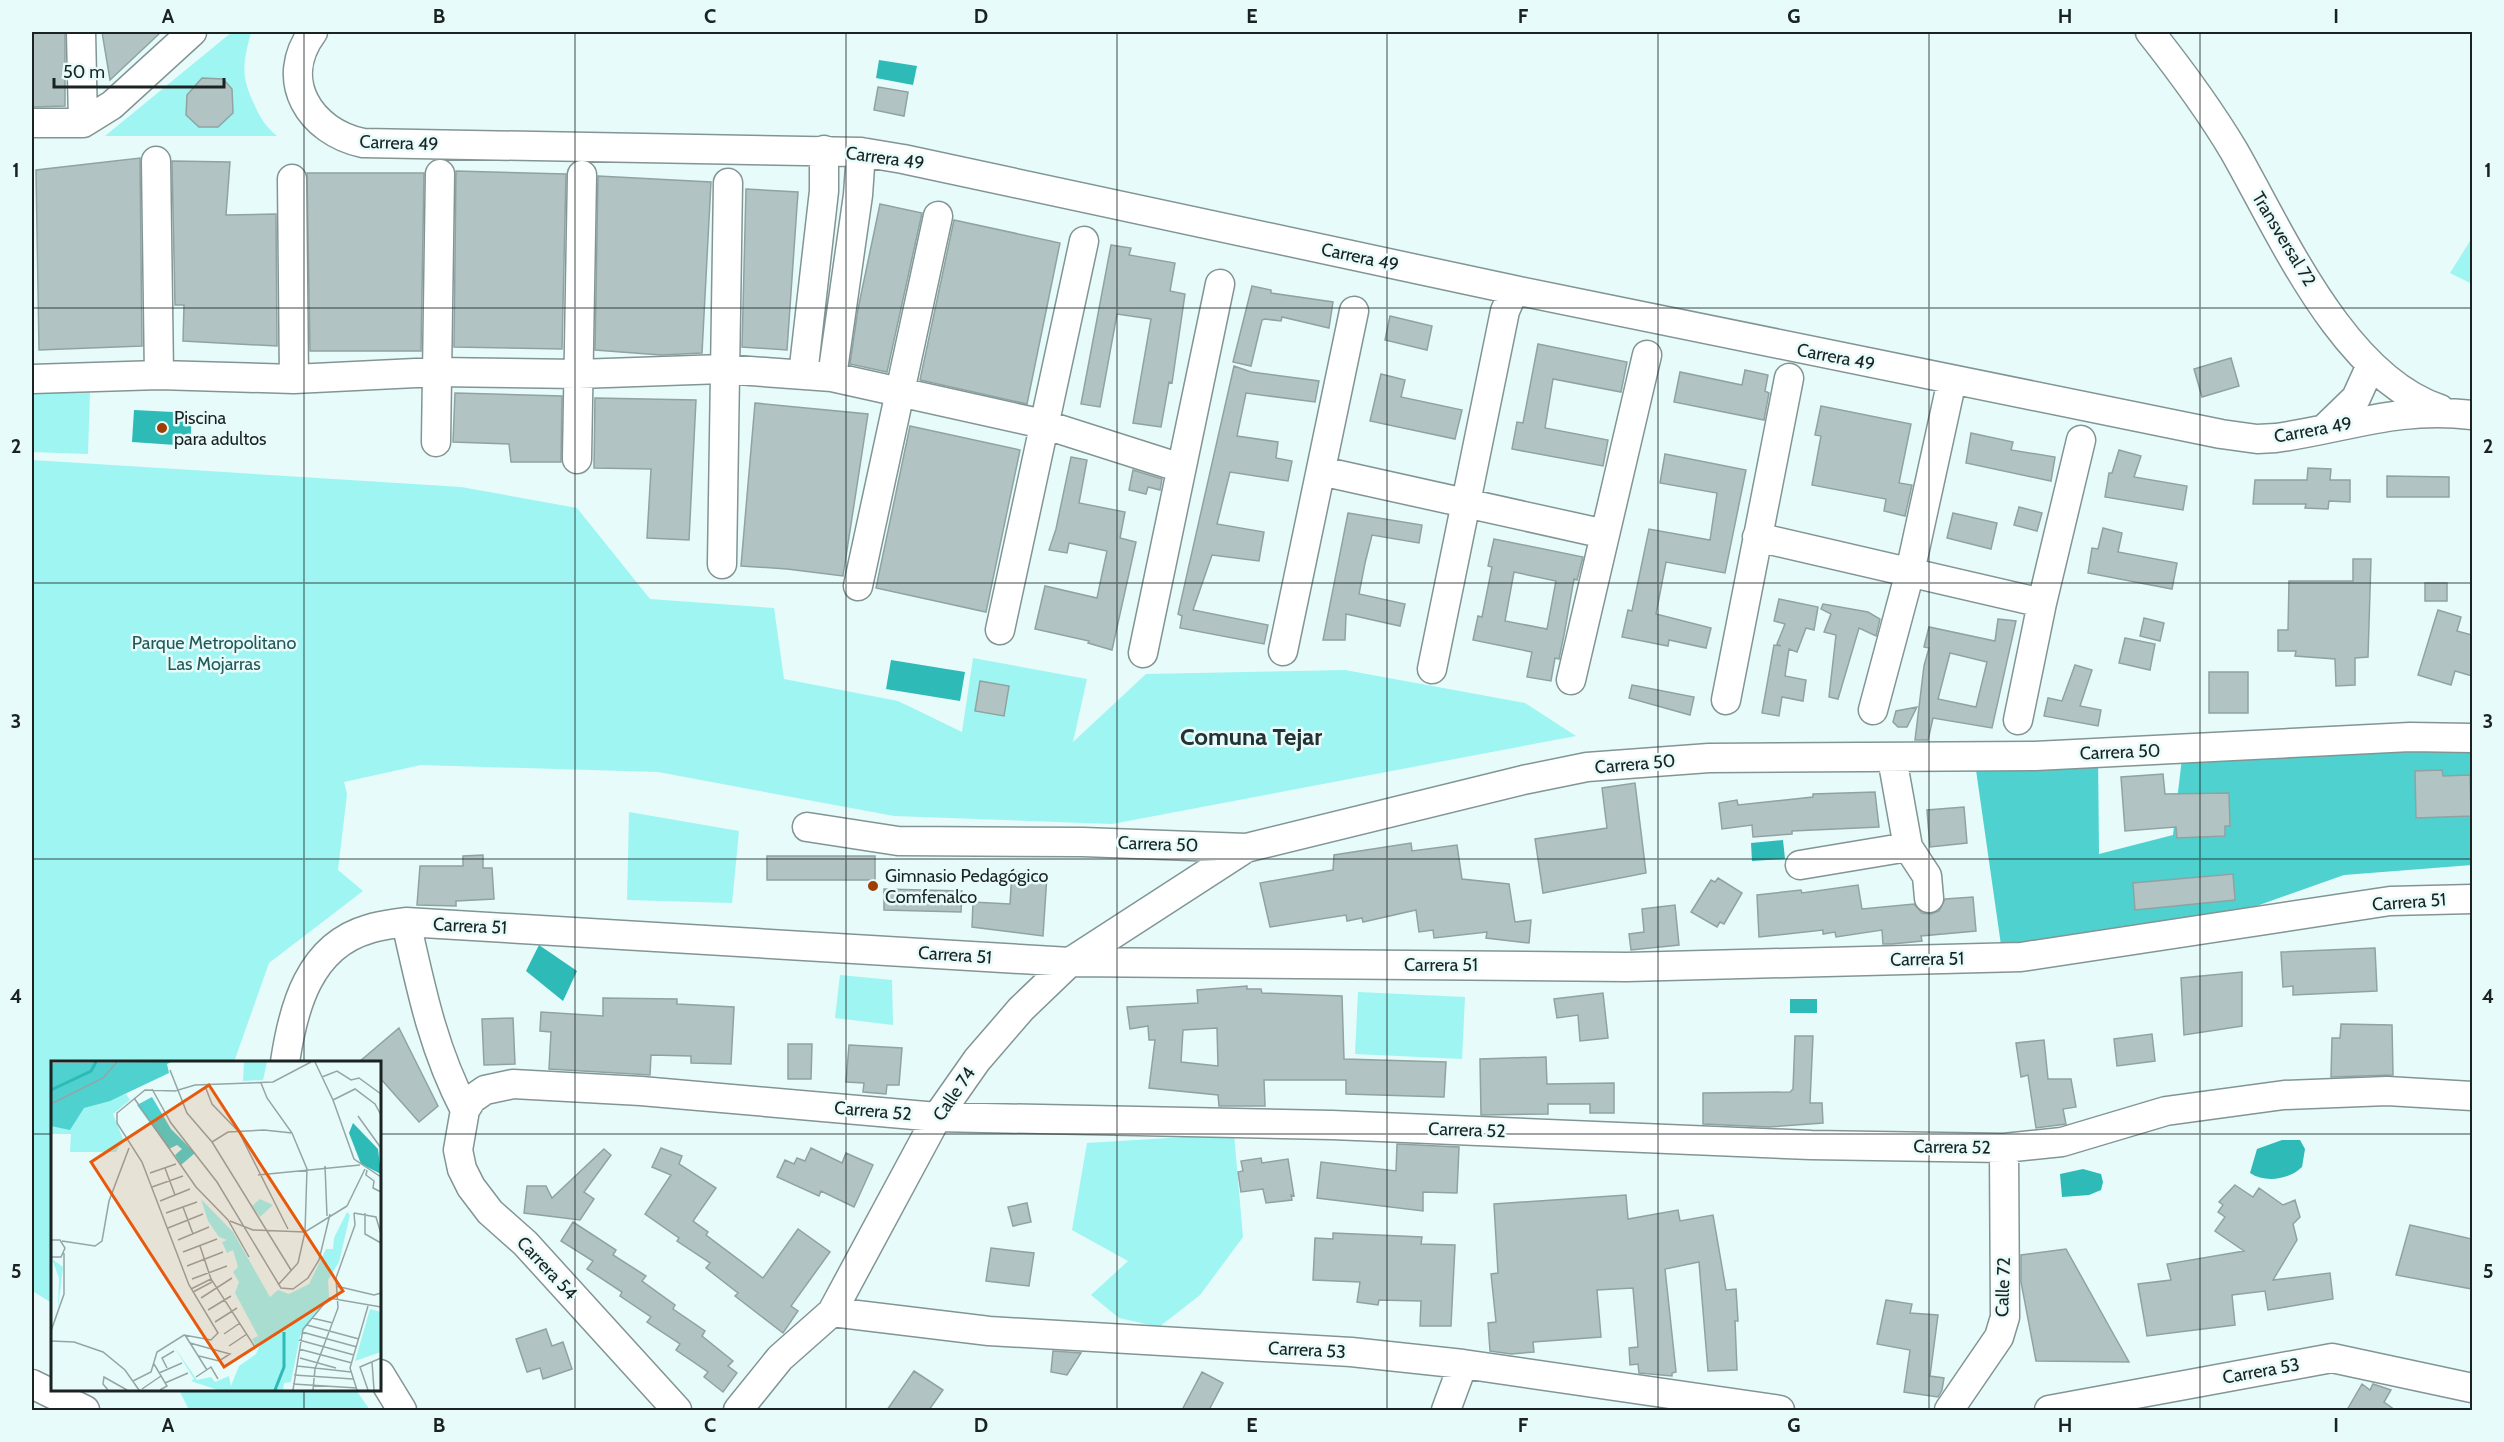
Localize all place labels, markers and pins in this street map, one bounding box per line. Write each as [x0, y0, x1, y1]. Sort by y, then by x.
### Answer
place label: Piscina para adultos [174, 407, 267, 450]
marker: Piscina para adultos [155, 421, 169, 435]
place label: Gimnasio Pedagógico Comfenalco [885, 865, 1048, 908]
marker: Gimnasio Pedagógico Comfenalco [866, 879, 880, 893]

